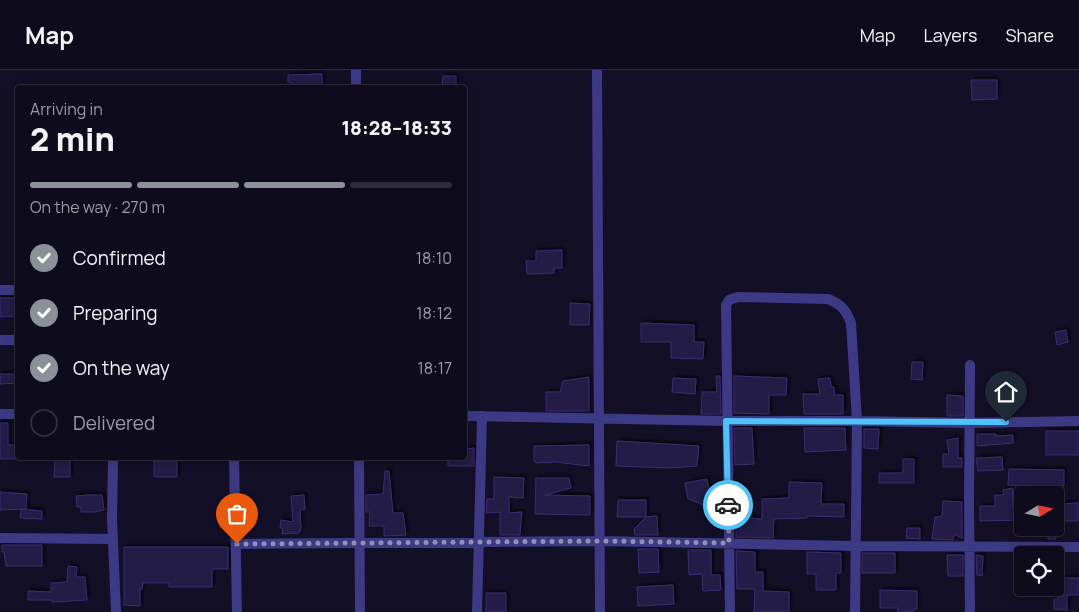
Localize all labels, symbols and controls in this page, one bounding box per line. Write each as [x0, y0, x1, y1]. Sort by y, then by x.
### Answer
text: Map [25, 18, 74, 51]
text: Map [860, 23, 895, 47]
text: Layers [923, 23, 977, 47]
text: Share [1005, 23, 1054, 47]
text: Arriving in [30, 98, 103, 120]
text: 18:28–18:33 [341, 115, 452, 141]
text: 2 min [30, 117, 115, 161]
text: On the way · 270 m [30, 196, 165, 218]
icon: check [30, 244, 58, 272]
text: Confirmed [73, 245, 166, 271]
text: 18:10 [416, 247, 452, 269]
icon: check [30, 299, 58, 327]
text: Preparing [73, 300, 158, 326]
text: 18:12 [416, 302, 452, 324]
icon: check [30, 354, 58, 382]
text: On the way [73, 355, 170, 381]
text: 18:17 [417, 357, 452, 379]
pin [985, 371, 1027, 422]
icon: home [992, 378, 1020, 406]
text: Delivered [73, 410, 155, 436]
courier [703, 480, 753, 530]
north arrow [1014, 486, 1064, 536]
map controls [1014, 486, 1064, 596]
icon: car [714, 491, 742, 519]
pin [216, 493, 258, 544]
icon: bag [223, 500, 251, 528]
button: locate [1014, 546, 1064, 596]

